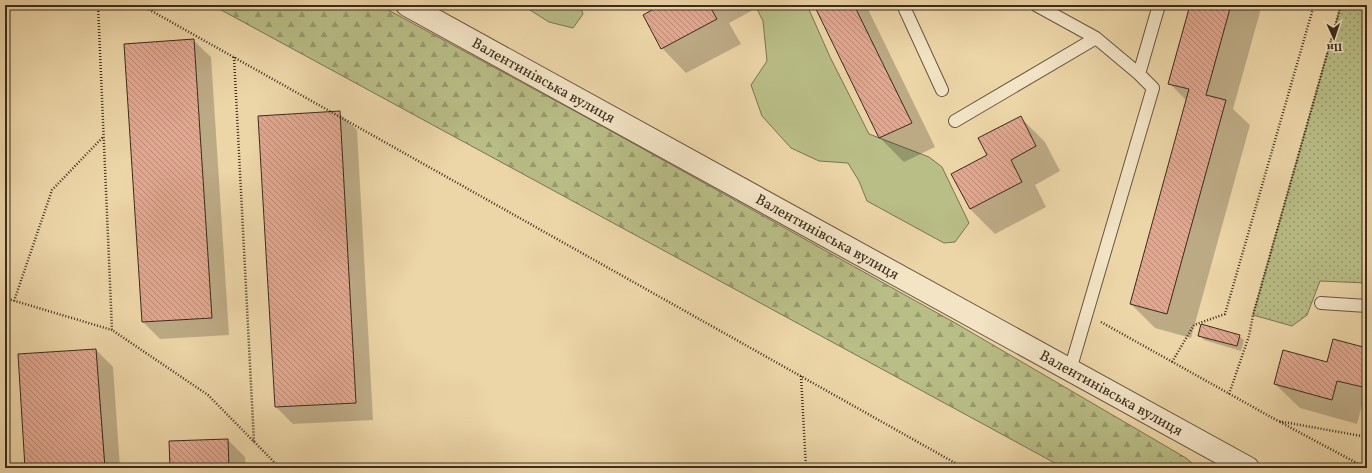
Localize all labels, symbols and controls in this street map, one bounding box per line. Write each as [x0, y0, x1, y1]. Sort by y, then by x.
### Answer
north arrow [1314, 18, 1354, 58]
street label: Валентинівська вулиця [467, 34, 619, 130]
text: Пн [1326, 39, 1343, 54]
street label: Валентинівська вулиця [751, 190, 902, 286]
street label: Валентинівська вулиця [1035, 346, 1186, 442]

